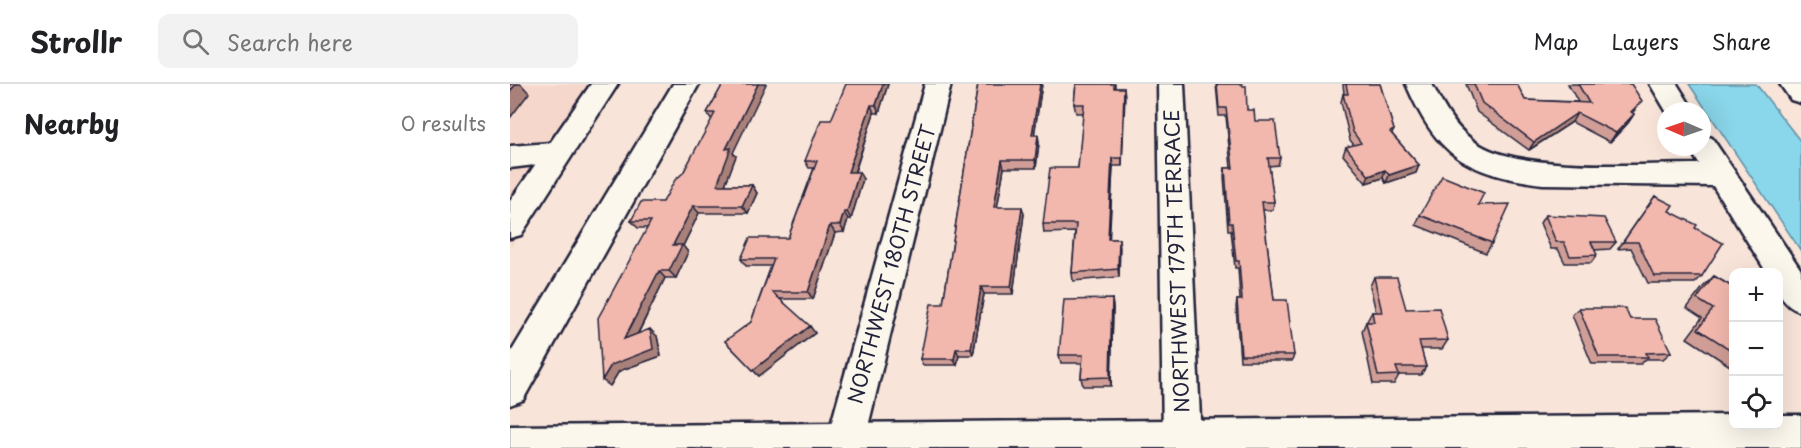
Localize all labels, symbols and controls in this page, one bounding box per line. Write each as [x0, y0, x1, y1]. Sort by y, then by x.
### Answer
search box [158, 14, 578, 68]
text: Strollr [30, 20, 122, 63]
icon: search [179, 25, 212, 58]
text: Search here [227, 25, 353, 58]
text: Map [1534, 25, 1578, 57]
text: Layers [1611, 25, 1679, 57]
text: Share [1712, 25, 1771, 57]
north arrow [1657, 102, 1711, 156]
text: Nearby [24, 104, 119, 143]
text: 0 results [401, 108, 486, 138]
street label: NORTHWEST 179TH TERRACE [1156, 109, 1196, 413]
street label: NORTHWEST 180TH STREET [839, 121, 943, 407]
map controls [1729, 268, 1783, 430]
button: + [1729, 268, 1783, 322]
button: − [1729, 322, 1783, 376]
button: locate [1729, 376, 1783, 430]

